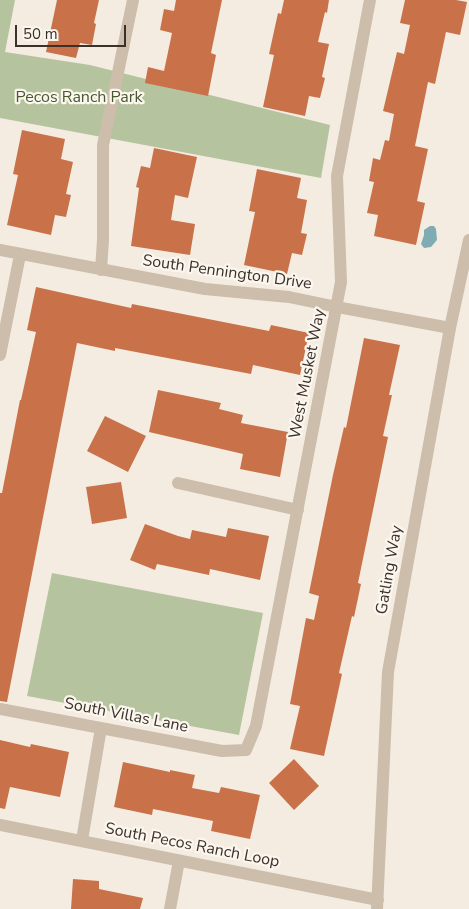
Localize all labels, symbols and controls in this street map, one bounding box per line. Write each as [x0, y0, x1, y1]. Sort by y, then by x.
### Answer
scale bar [18, 15, 129, 47]
text: 50 m [23, 24, 58, 44]
park label: Pecos Ranch Park [15, 88, 143, 108]
street label: South Pennington Drive [141, 252, 313, 294]
street label: West Musket Way [286, 307, 330, 441]
street label: Gatling Way [373, 524, 407, 616]
street label: South Villas Lane [62, 695, 190, 737]
street label: South Pecos Ranch Loop [103, 820, 281, 872]

